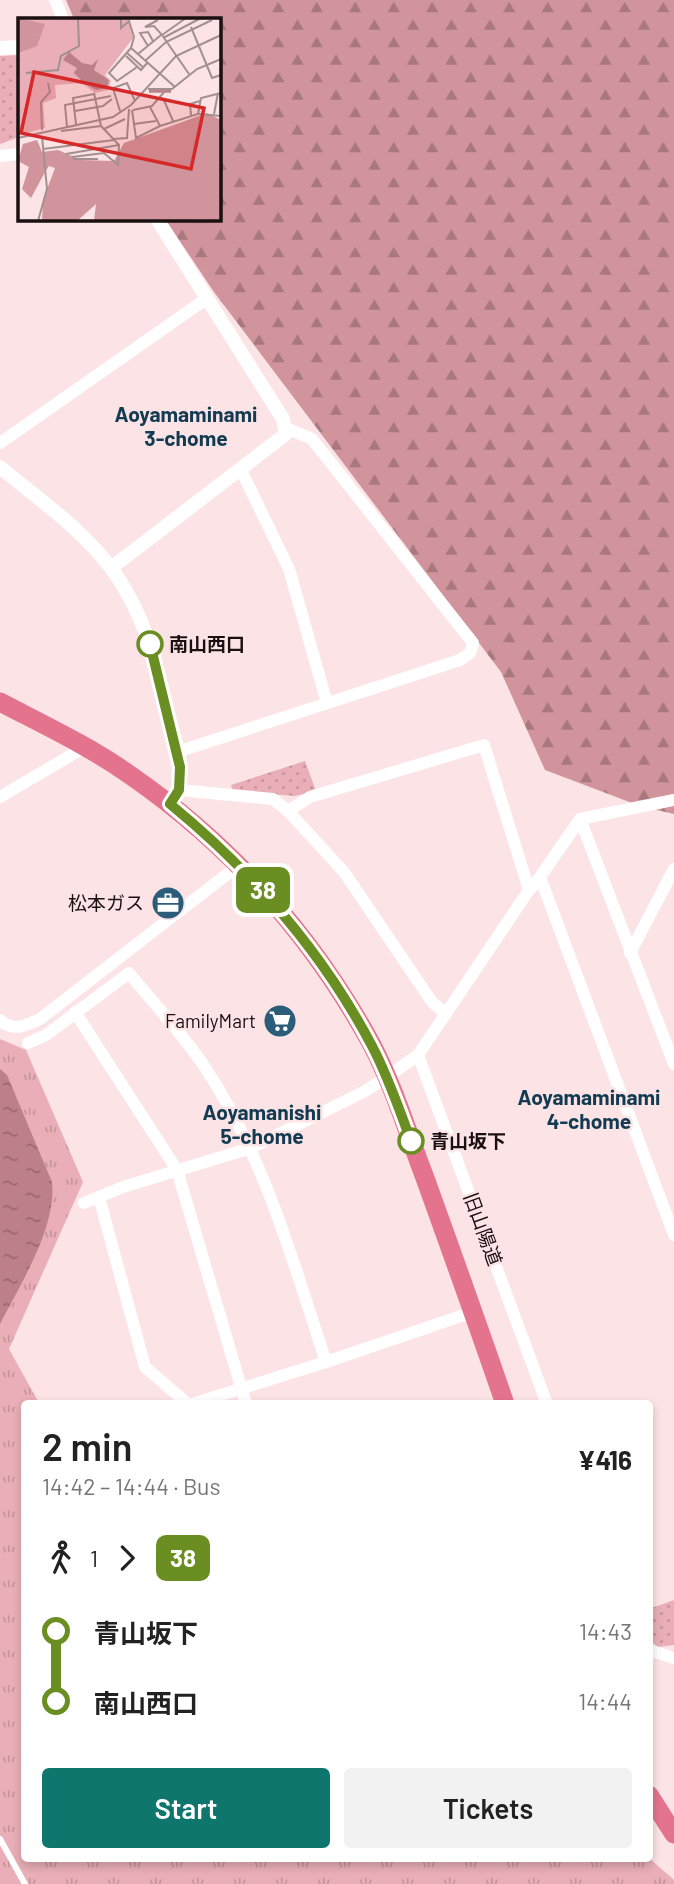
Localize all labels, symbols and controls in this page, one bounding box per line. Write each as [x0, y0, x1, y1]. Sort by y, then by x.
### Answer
inset map [18, 18, 220, 220]
district label: Aoyamaminami 3-chome [115, 401, 257, 450]
marker: 南山西口 [137, 631, 163, 657]
place label: 南山西口 [169, 632, 245, 655]
line badge: 38 [232, 867, 294, 913]
text: 38 [250, 875, 276, 904]
office icon: 松本ガス [149, 884, 187, 922]
place label: 松本ガス [68, 891, 144, 914]
supermarket icon: FamilyMart [261, 1002, 299, 1040]
place label: FamilyMart [165, 1009, 256, 1032]
district label: Aoyamaminami 4-chome [518, 1084, 660, 1133]
district label: Aoyamanishi 5-chome [203, 1099, 321, 1148]
marker: 青山坂下 [398, 1128, 424, 1154]
place label: 青山坂下 [430, 1129, 506, 1152]
street label: 旧山陽道 [460, 1189, 507, 1268]
text: 2 min [42, 1423, 132, 1469]
text: ¥416 [578, 1444, 632, 1475]
text: 14:42 – 14:44 · Bus [42, 1472, 220, 1500]
icon: walk [42, 1539, 80, 1577]
icon: forward [108, 1539, 146, 1577]
text: 38 [170, 1543, 196, 1572]
text: 1 [90, 1544, 98, 1572]
text: 青山坂下 [94, 1617, 198, 1648]
text: 14:43 [579, 1617, 632, 1645]
text: 南山西口 [94, 1687, 198, 1718]
text: 14:44 [578, 1687, 632, 1715]
button: Start [42, 1768, 330, 1848]
button: Tickets [344, 1768, 632, 1848]

